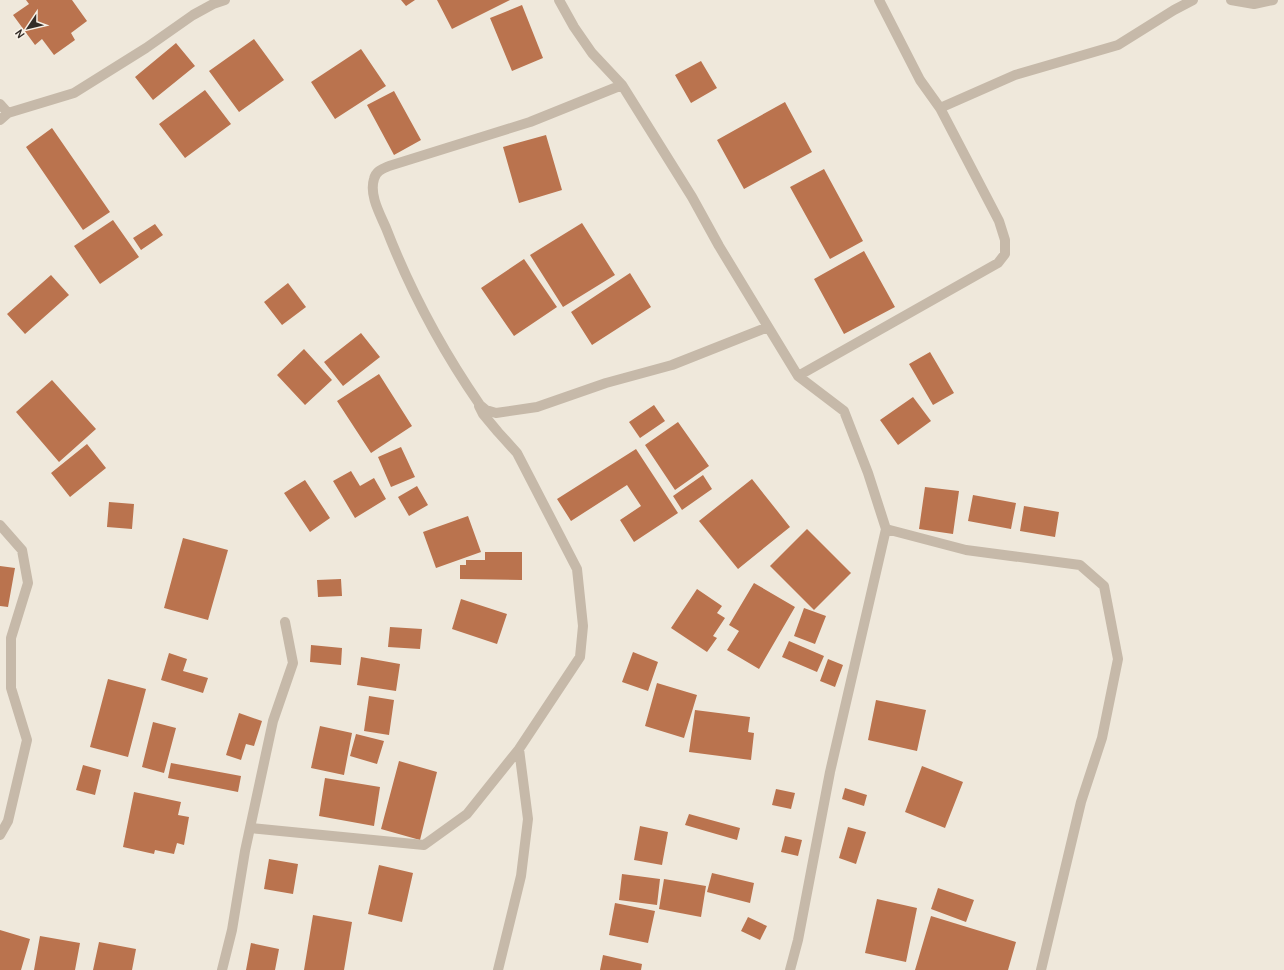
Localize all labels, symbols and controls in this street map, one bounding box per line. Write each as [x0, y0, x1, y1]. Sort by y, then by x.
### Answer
north arrow [8, 8, 48, 48]
text: N [12, 27, 28, 41]

